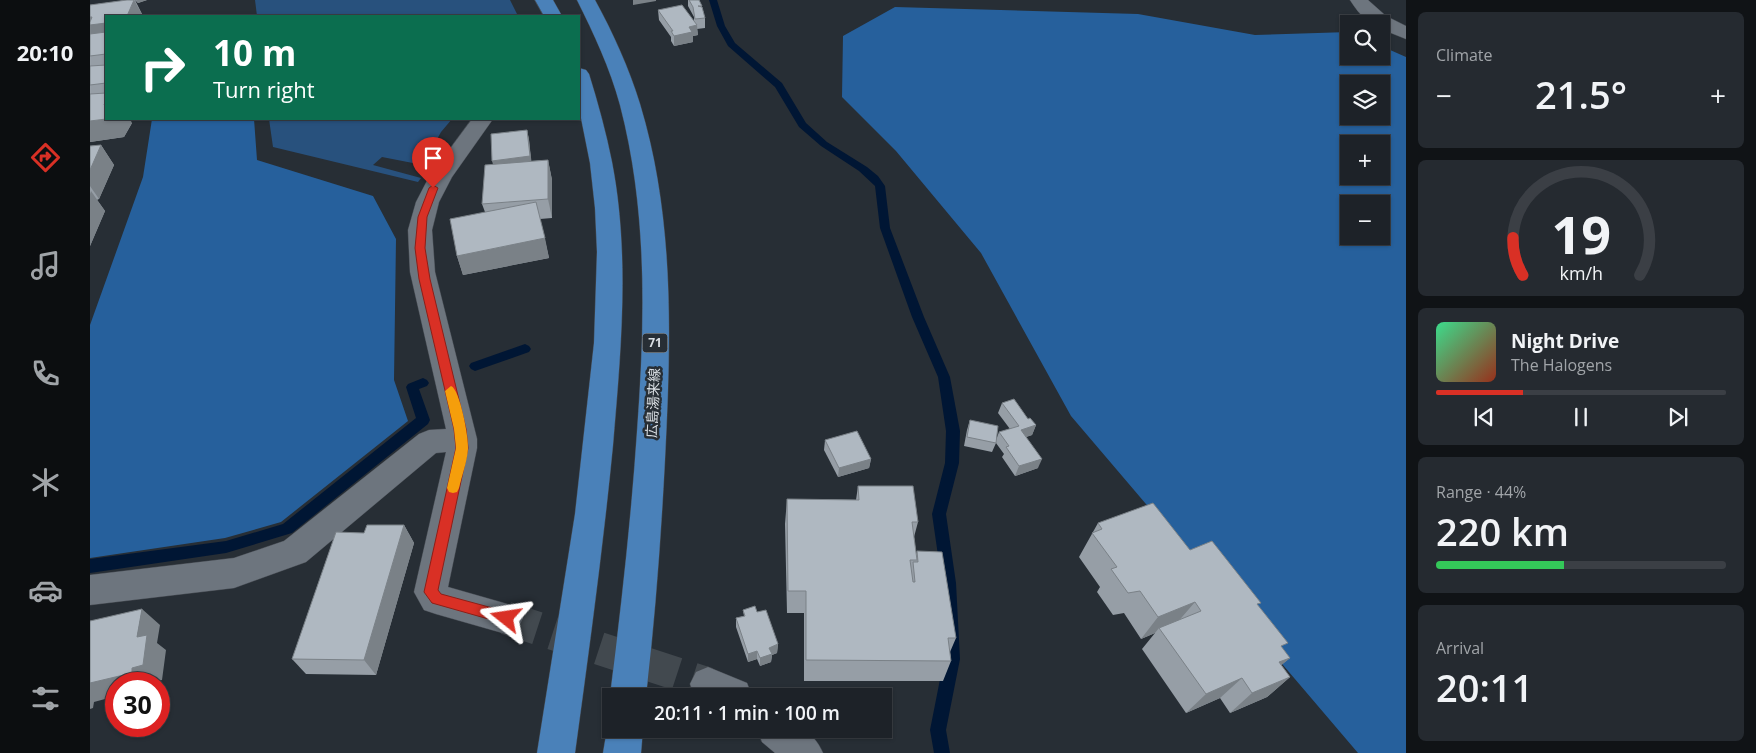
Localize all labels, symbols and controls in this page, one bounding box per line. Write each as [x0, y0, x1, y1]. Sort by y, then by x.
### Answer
map controls [1340, 15, 1390, 245]
button: search [1340, 15, 1390, 65]
text: 10 m [213, 29, 296, 76]
icon: right [130, 35, 195, 100]
text: 20:10 [17, 37, 73, 67]
text: Climate [1436, 44, 1493, 66]
text: 21.5° [1535, 68, 1627, 120]
text: Turn right [213, 74, 315, 104]
button: layers [1340, 75, 1390, 125]
text: − [1436, 76, 1452, 114]
text: + [1710, 76, 1726, 114]
button: + [1340, 135, 1390, 185]
pin [412, 137, 454, 188]
icon: directions [28, 140, 63, 175]
icon: arrive [419, 144, 447, 172]
button: − [1340, 195, 1390, 245]
text: 19 [1551, 198, 1611, 269]
icon: music [28, 248, 63, 283]
text: km/h [1559, 261, 1603, 285]
text: Night Drive [1511, 328, 1619, 354]
road number: 71 [642, 333, 668, 352]
text: The Halogens [1511, 354, 1612, 376]
icon: phone [28, 356, 63, 391]
street label: 広島湯来線 [641, 368, 664, 438]
icon: previous [1470, 403, 1498, 431]
icon: pause [1567, 403, 1595, 431]
icon: next [1664, 403, 1692, 431]
icon: climate [28, 465, 63, 500]
text: Range · 44% [1436, 481, 1526, 503]
text: 220 km [1436, 505, 1569, 557]
icon: car [28, 573, 63, 608]
position arrow [479, 591, 531, 643]
text: Arrival [1436, 637, 1484, 659]
text: 20:11 [1436, 661, 1533, 713]
speed limit sign: 30 [105, 672, 170, 737]
icon: filters [28, 681, 63, 716]
text: 20:11 · 1 min · 100 m [654, 700, 840, 726]

